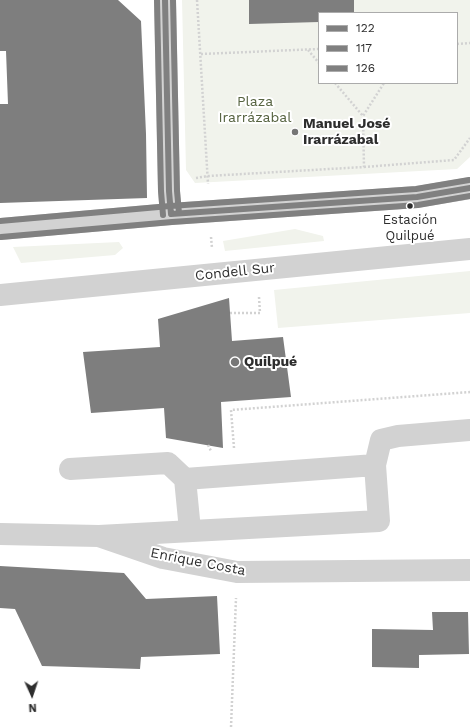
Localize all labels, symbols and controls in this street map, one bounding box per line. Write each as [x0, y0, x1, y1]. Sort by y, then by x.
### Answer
legend [318, 12, 458, 84]
text: 122 [356, 21, 375, 35]
text: 117 [356, 41, 372, 55]
text: 126 [356, 61, 375, 75]
park label: Plaza Irarrázabal [218, 94, 292, 126]
place label: Manuel José Irarrázabal [303, 116, 390, 148]
marker: Manuel José Irarrázabal [290, 127, 300, 137]
marker: Estación Quilpué [405, 201, 415, 211]
place label: Estación Quilpué [383, 212, 437, 243]
street label: Condell Sur [194, 259, 276, 285]
place label: Quilpué [244, 354, 297, 370]
marker: Quilpué [229, 356, 241, 368]
street label: Enrique Costa [149, 545, 247, 579]
north arrow [12, 675, 52, 715]
text: N [28, 701, 37, 714]

